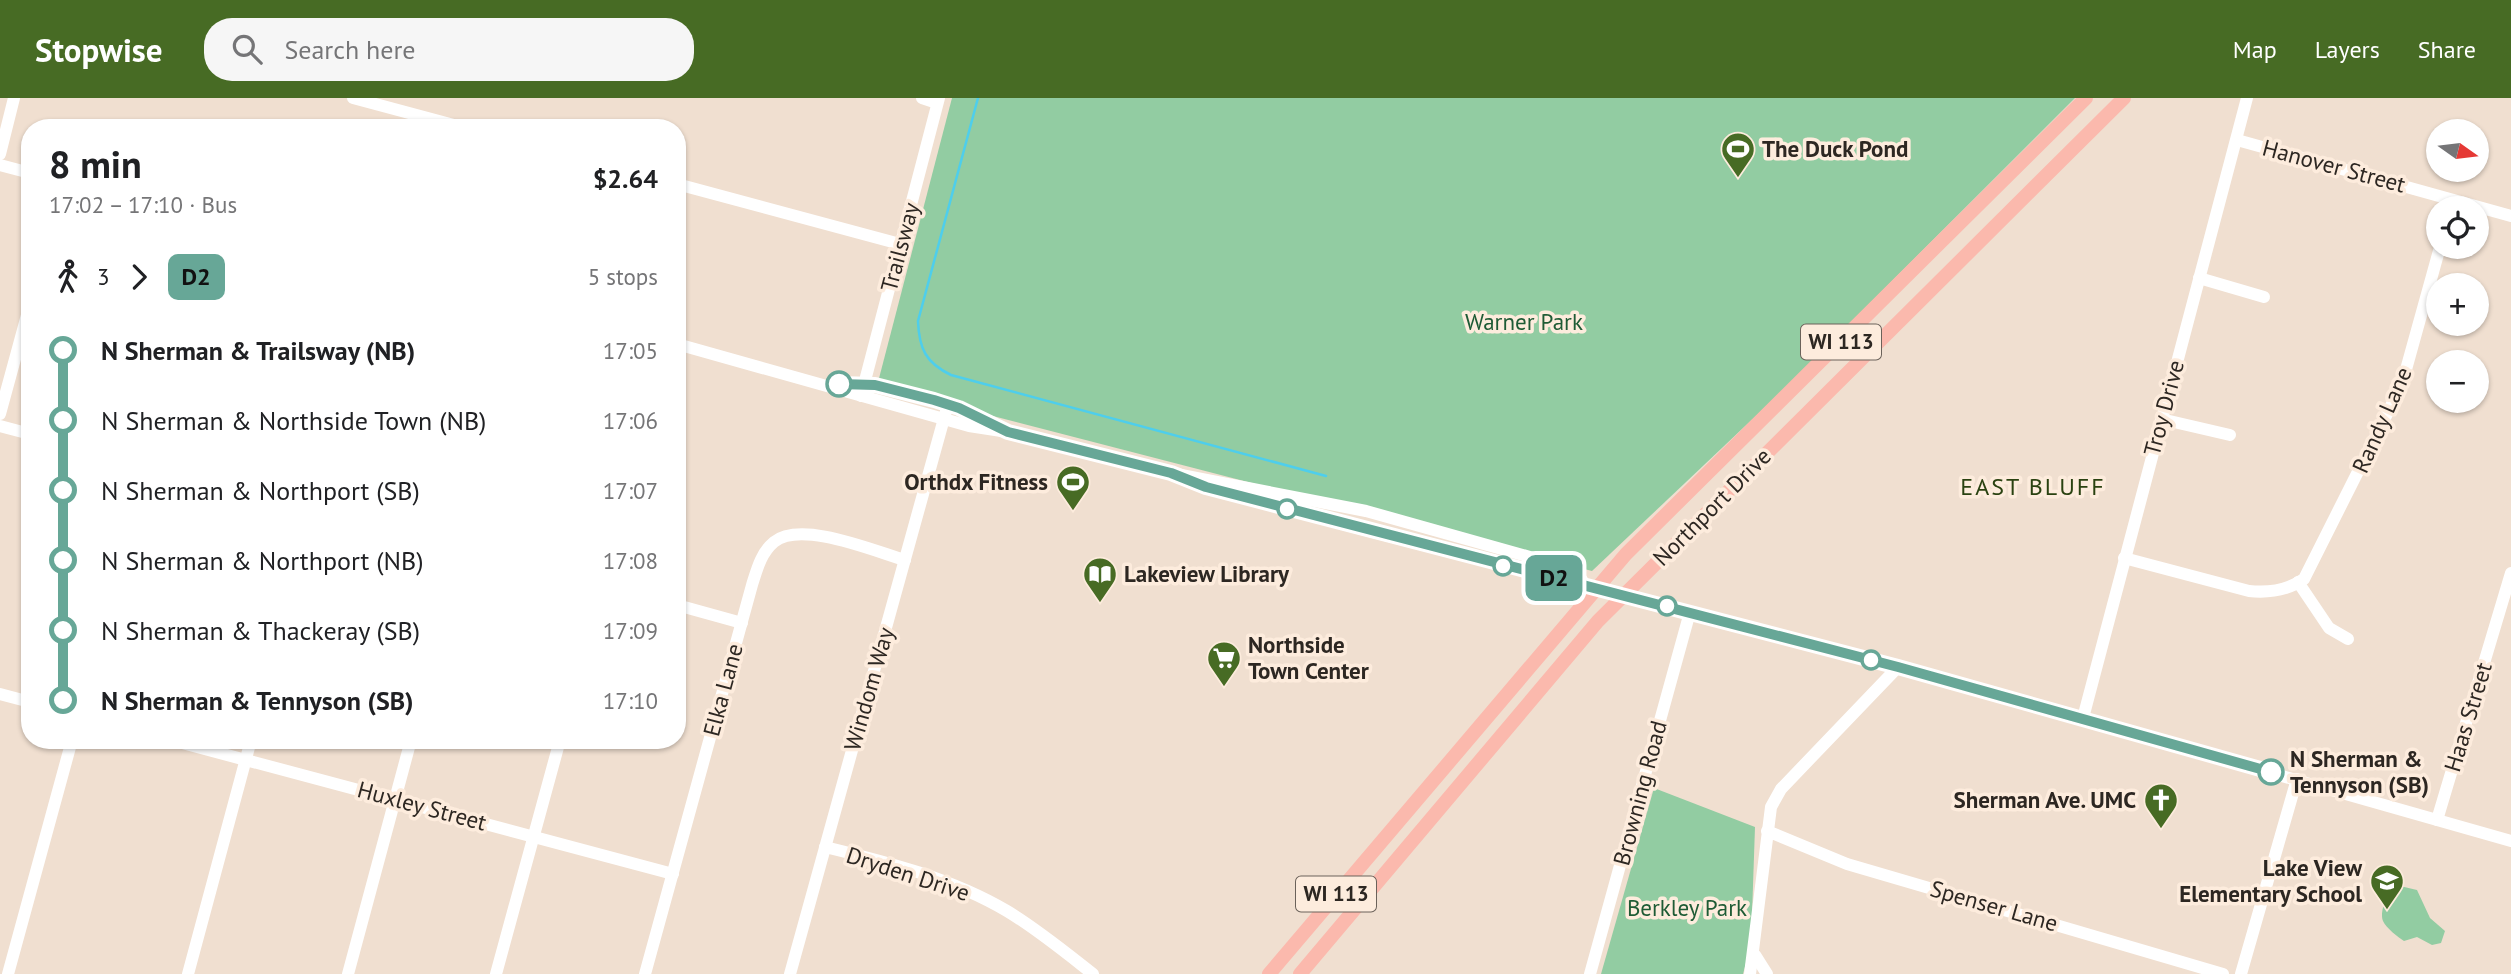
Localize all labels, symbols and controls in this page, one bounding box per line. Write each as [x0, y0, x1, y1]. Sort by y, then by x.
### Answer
search box [204, 18, 694, 81]
text: Stopwise [35, 28, 162, 71]
icon: search [228, 30, 266, 68]
text: Search here [284, 33, 416, 66]
text: Map [2233, 34, 2277, 65]
text: Layers [2315, 34, 2380, 65]
text: Share [2418, 34, 2476, 65]
north arrow [2426, 119, 2488, 182]
map controls [2426, 119, 2489, 413]
sports icon: The Duck Pond [1719, 130, 1757, 179]
street label: Hanover Street [2260, 133, 2409, 199]
place label: The Duck Pond [1762, 134, 1908, 163]
text: 8 min [49, 139, 142, 188]
text: $2.64 [593, 162, 658, 195]
text: 17:02 – 17:10 · Bus [49, 190, 237, 219]
button: locate [2426, 196, 2489, 259]
street label: Trailsway [874, 199, 925, 295]
icon: walk [49, 258, 87, 296]
icon: forward [120, 258, 158, 296]
text: D2 [182, 261, 211, 292]
text: 3 [97, 262, 110, 291]
text: 5 stops [588, 262, 658, 291]
button: + [2426, 273, 2489, 336]
park label: Warner Park [1465, 307, 1583, 336]
road number: WI 113 [1801, 324, 1881, 360]
text: N Sherman & Trailsway (NB) [101, 334, 415, 367]
text: 17:05 [603, 336, 658, 365]
button: − [2426, 350, 2489, 413]
street label: Troy Drive [2137, 357, 2190, 459]
street label: Randy Lane [2345, 362, 2418, 477]
unlabelled marker [826, 371, 852, 397]
text: N Sherman & Northside Town (NB) [101, 404, 486, 437]
text: 17:06 [603, 406, 658, 435]
street label: Northport Drive [1646, 441, 1777, 572]
sports icon: Orthdx Fitness [1054, 463, 1092, 512]
place label: Orthdx Fitness [904, 467, 1048, 496]
district label: EAST BLUFF [1960, 471, 2106, 502]
text: N Sherman & Northport (SB) [101, 474, 420, 507]
text: 17:07 [603, 476, 658, 505]
unlabelled marker [1277, 499, 1297, 519]
text: N Sherman & Northport (NB) [101, 544, 424, 577]
text: 17:08 [603, 546, 658, 575]
library icon: Lakeview Library [1081, 555, 1119, 604]
line badge: D2 [1522, 555, 1586, 601]
unlabelled marker [1493, 556, 1513, 576]
place label: Lakeview Library [1124, 559, 1290, 588]
text: D2 [1539, 562, 1569, 593]
unlabelled marker [1657, 596, 1677, 616]
text: N Sherman & Thackeray (SB) [101, 614, 420, 647]
text: 17:09 [603, 616, 658, 645]
street label: Windom Way [837, 624, 900, 754]
place label: Northside Town Center [1248, 630, 1370, 685]
supermarket icon: Northside Town Center [1205, 639, 1243, 688]
street label: Elka Lane [696, 640, 749, 739]
unlabelled marker [1861, 650, 1881, 670]
street label: Haas Street [2437, 658, 2498, 775]
text: N Sherman & Tennyson (SB) [101, 684, 414, 717]
text: 17:10 [603, 686, 658, 715]
street label: Browning Road [1606, 717, 1673, 868]
place label: N Sherman & Tennyson (SB) [2290, 744, 2429, 799]
marker: N Sherman & Tennyson (SB) [2258, 759, 2284, 785]
street label: Huxley Street [354, 774, 490, 837]
church icon: Sherman Ave. UMC [2142, 781, 2180, 830]
place label: Sherman Ave. UMC [1953, 785, 2136, 814]
street label: Dryden Drive [843, 840, 973, 907]
place label: Lake View Elementary School [2179, 853, 2362, 908]
school or university icon: Lake View Elementary School [2368, 862, 2406, 911]
street label: Spenser Lane [1927, 873, 2061, 938]
road number: WI 113 [1296, 876, 1376, 912]
park label: Berkley Park [1627, 893, 1747, 922]

